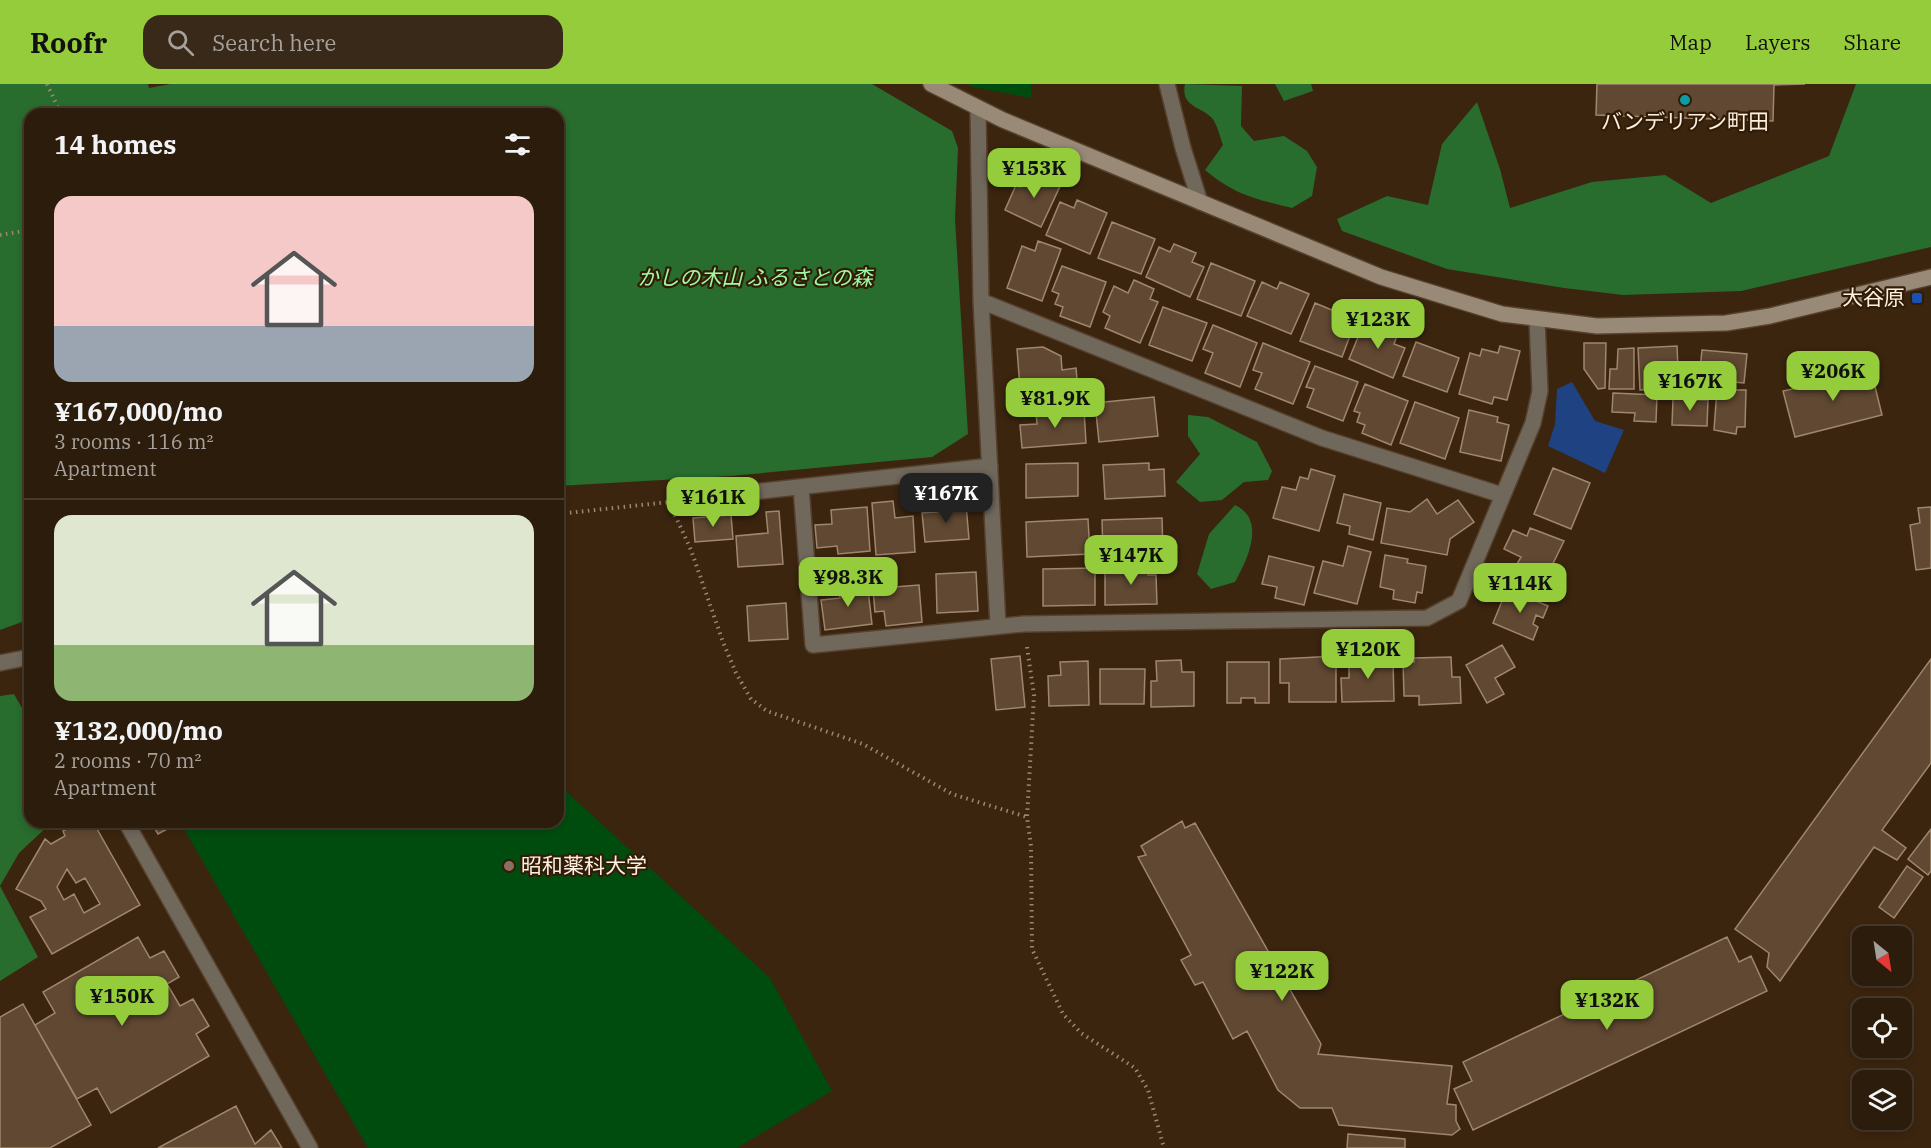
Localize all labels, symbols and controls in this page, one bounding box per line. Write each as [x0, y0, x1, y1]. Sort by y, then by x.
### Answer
search box [143, 15, 563, 69]
text: Roofr [30, 24, 107, 61]
icon: search [164, 26, 197, 59]
text: Search here [212, 28, 336, 57]
text: Map [1669, 28, 1712, 56]
text: Layers [1745, 28, 1811, 56]
text: Share [1844, 28, 1901, 56]
marker: バンデリアン町田 [1678, 93, 1692, 107]
place label: バンデリアン町田 [1601, 107, 1769, 135]
text: 14 homes [54, 127, 176, 161]
icon: filters [501, 128, 534, 161]
pin: ¥153K [992, 148, 1076, 199]
text: ¥153K [1002, 154, 1066, 181]
icon: home [240, 235, 348, 343]
park label: かしの木山 ふるさとの森 [637, 263, 875, 291]
place label: 大谷原 [1842, 283, 1905, 311]
marker: 大谷原 [1910, 291, 1924, 305]
pin: ¥123K [1336, 299, 1420, 350]
text: ¥123K [1346, 305, 1410, 332]
pin: ¥206K [1791, 351, 1875, 402]
text: ¥206K [1801, 357, 1865, 384]
pin: ¥167K [1648, 361, 1732, 412]
text: ¥167K [1658, 367, 1722, 394]
pin: ¥81.9K [1006, 378, 1104, 429]
text: ¥81.9K [1020, 384, 1090, 411]
text: ¥167,000/mo [54, 394, 223, 428]
text: 3 rooms · 116 m² [54, 428, 213, 455]
text: Apartment [54, 455, 157, 482]
pin: ¥167K [904, 473, 988, 524]
pin: ¥161K [671, 477, 755, 528]
text: ¥167K [914, 479, 978, 506]
text: ¥161K [681, 483, 745, 510]
pin: ¥147K [1089, 535, 1173, 586]
text: ¥147K [1099, 541, 1163, 568]
icon: home [240, 554, 348, 662]
pin: ¥98.3K [799, 557, 897, 608]
text: ¥98.3K [813, 563, 883, 590]
pin: ¥114K [1478, 563, 1562, 614]
text: ¥114K [1488, 569, 1552, 596]
pin: ¥120K [1326, 629, 1410, 680]
text: ¥120K [1336, 635, 1400, 662]
text: ¥132,000/mo [54, 713, 223, 747]
text: 2 rooms · 70 m² [54, 747, 201, 774]
text: Apartment [54, 774, 157, 801]
place label: 昭和薬科大学 [521, 851, 647, 879]
marker: 昭和薬科大学 [502, 859, 516, 873]
north arrow [1852, 926, 1912, 986]
map controls [1852, 926, 1912, 1130]
pin: ¥122K [1240, 951, 1324, 1002]
text: ¥122K [1250, 957, 1314, 984]
pin: ¥150K [80, 976, 164, 1027]
pin: ¥132K [1565, 980, 1649, 1031]
text: ¥150K [90, 982, 154, 1009]
text: ¥132K [1575, 986, 1639, 1013]
button: locate [1852, 998, 1912, 1058]
button: layers [1852, 1070, 1912, 1130]

